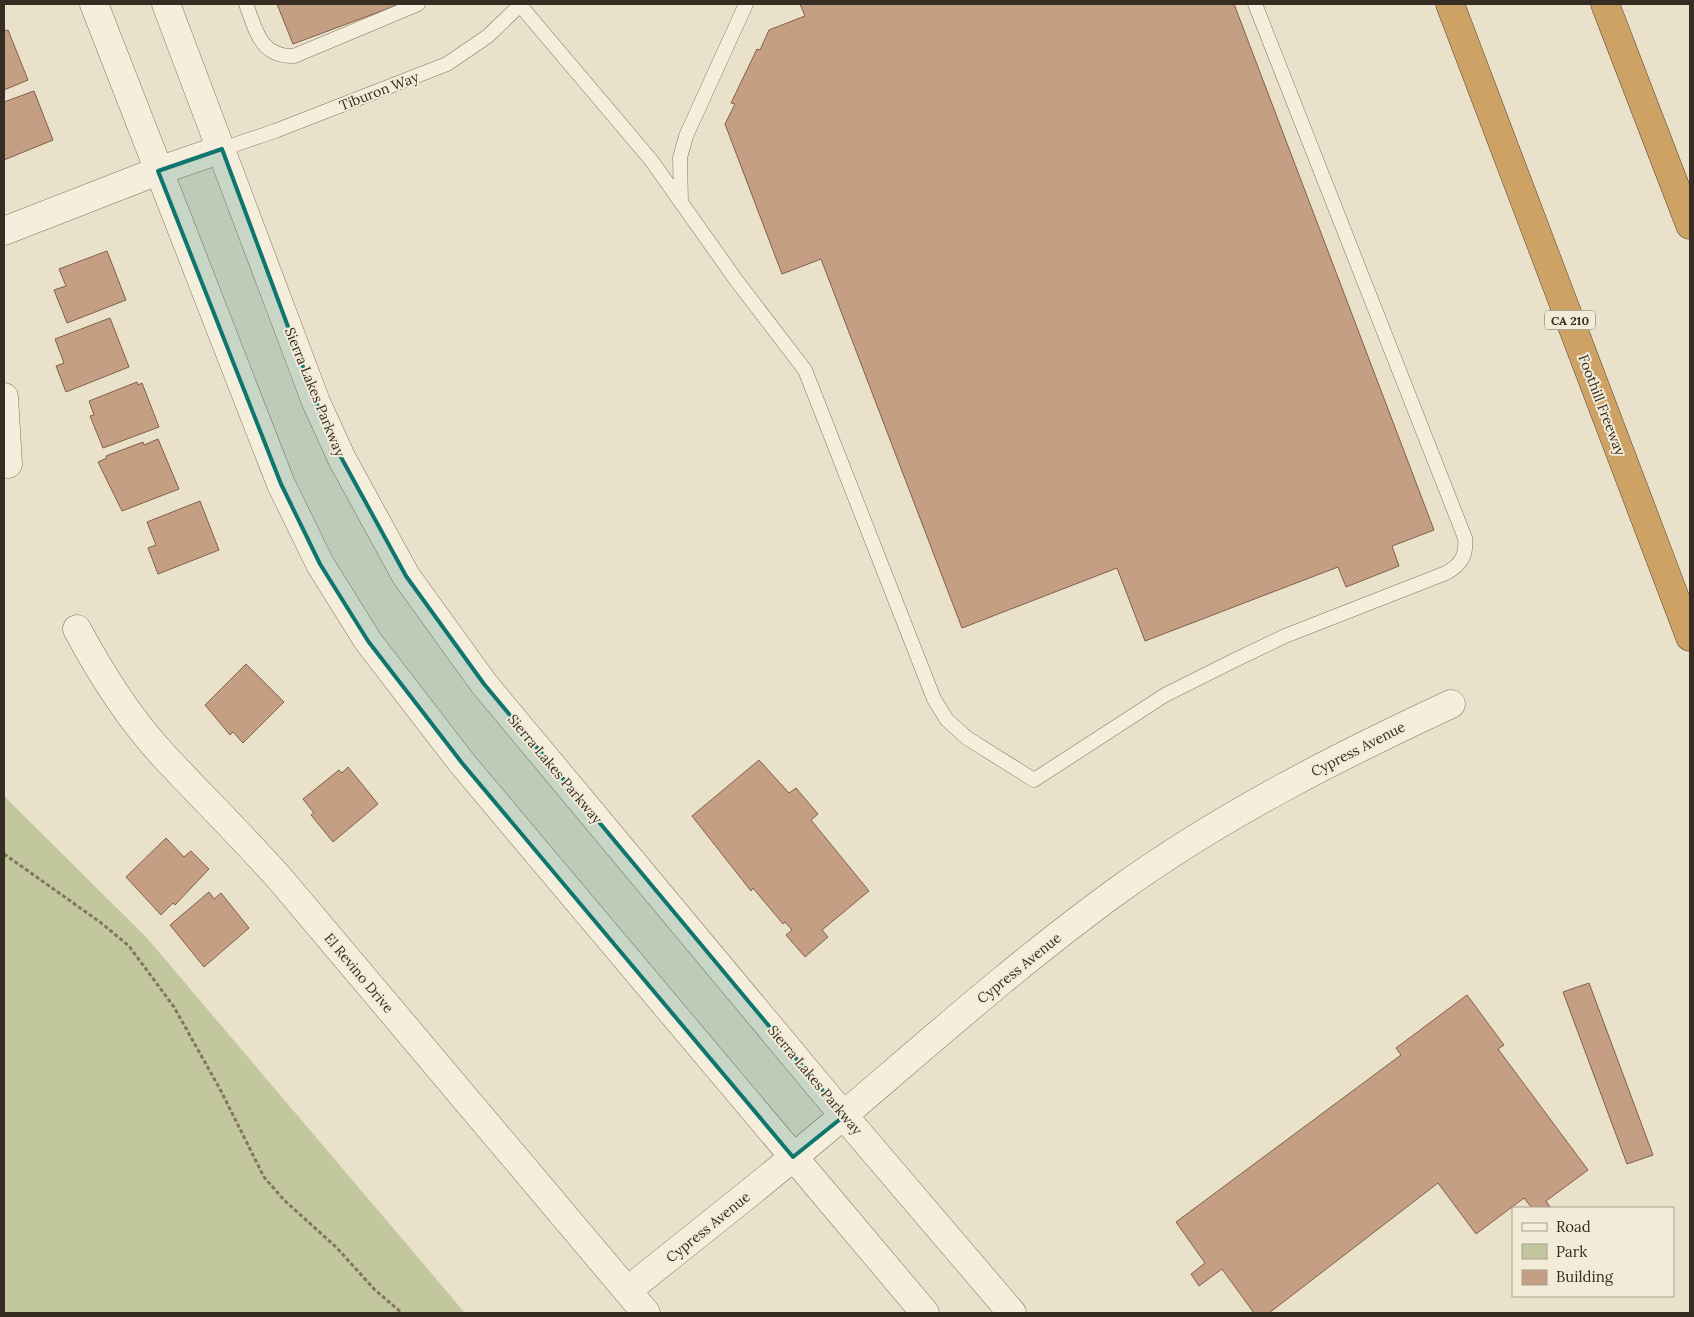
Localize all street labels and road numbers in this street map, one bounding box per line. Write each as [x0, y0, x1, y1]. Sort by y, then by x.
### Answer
street label: Tiburon Way [337, 67, 422, 114]
road number: CA 210 [1545, 310, 1595, 330]
street label: Sierra Lakes Parkway [281, 325, 349, 460]
street label: Foothill Freeway [1574, 352, 1630, 459]
street label: Sierra Lakes Parkway [504, 710, 607, 828]
street label: Cypress Avenue [1308, 717, 1408, 780]
street label: Cypress Avenue [973, 928, 1065, 1007]
street label: El Revino Drive [320, 929, 398, 1017]
street label: Sierra Lakes Parkway [764, 1021, 867, 1139]
street label: Cypress Avenue [662, 1187, 754, 1266]

